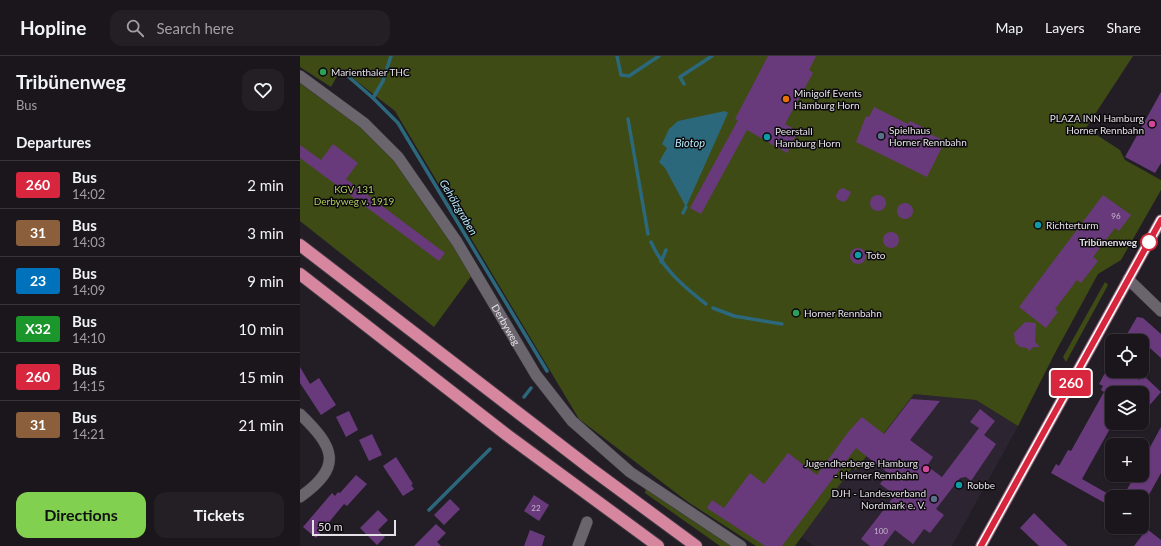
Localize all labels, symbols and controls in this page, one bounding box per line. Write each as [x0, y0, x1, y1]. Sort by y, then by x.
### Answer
search box [110, 10, 390, 46]
text: Hopline [20, 16, 86, 39]
icon: search [124, 17, 146, 39]
text: Search here [156, 19, 234, 37]
text: Map [995, 19, 1023, 36]
text: Layers [1045, 19, 1085, 36]
text: Share [1107, 19, 1141, 36]
place label: Marienthaler THC [331, 66, 410, 78]
marker: Marienthaler THC [318, 67, 328, 77]
button: heart [242, 69, 284, 111]
text: Tribünenweg [16, 70, 126, 93]
place label: Minigolf Events Hamburg Horn [794, 87, 862, 111]
marker: Minigolf Events Hamburg Horn [781, 94, 791, 104]
text: Bus [16, 97, 37, 113]
place label: PLAZA INN Hamburg Horner Rennbahn [1050, 112, 1144, 136]
marker: PLAZA INN Hamburg Horner Rennbahn [1147, 119, 1157, 129]
place label: Spielhaus Horner Rennbahn [889, 124, 967, 148]
place label: Peerstall Hamburg Horn [775, 125, 841, 149]
marker: Spielhaus Horner Rennbahn [876, 131, 886, 141]
marker: Peerstall Hamburg Horn [762, 132, 772, 142]
text: Departures [16, 133, 91, 151]
water label: Biotop [675, 136, 705, 149]
text: Bus [72, 168, 97, 186]
text: 260 [26, 176, 50, 193]
text: 2 min [247, 176, 284, 194]
water label: Gehölzgraben [437, 177, 481, 237]
park label: KGV 131 Derbyweg v. 1919 [314, 183, 394, 207]
text: 14:02 [72, 186, 105, 202]
house number: 96 [1111, 211, 1121, 221]
text: Bus [72, 216, 97, 234]
place label: Richterturm [1046, 219, 1098, 231]
marker: Richterturm [1033, 220, 1043, 230]
text: 31 [30, 224, 46, 241]
text: 3 min [247, 224, 284, 242]
marker: Tribünenweg [1140, 233, 1158, 251]
text: 14:03 [72, 234, 105, 250]
place label: Tribünenweg [1079, 236, 1138, 248]
place label: Toto [866, 249, 886, 261]
marker: Toto [853, 250, 863, 260]
text: Bus [72, 264, 97, 282]
text: 23 [30, 272, 46, 289]
text: 9 min [247, 272, 284, 290]
text: 14:09 [72, 282, 105, 298]
street label: Derbyweg [489, 302, 523, 347]
place label: Horner Rennbahn [804, 307, 882, 319]
marker: Horner Rennbahn [791, 308, 801, 318]
text: Bus [72, 312, 97, 330]
text: X32 [25, 320, 51, 337]
text: 10 min [238, 320, 284, 338]
text: 14:10 [72, 330, 105, 346]
map controls [1105, 334, 1149, 534]
button: locate [1105, 334, 1149, 378]
text: Bus [72, 360, 97, 378]
text: 260 [26, 368, 50, 385]
text: 15 min [238, 368, 284, 386]
line badge: 260 [1048, 370, 1094, 396]
text: 260 [1059, 374, 1083, 391]
text: 14:15 [72, 378, 105, 394]
button: layers [1105, 386, 1149, 430]
text: Bus [72, 408, 97, 426]
text: 31 [30, 416, 46, 433]
text: 21 min [238, 416, 284, 434]
text: 14:21 [72, 426, 105, 442]
button: + [1105, 438, 1149, 482]
place label: Jugendherberge Hamburg - Horner Rennbahn [804, 457, 918, 481]
marker: Jugendherberge Hamburg - Horner Rennbahn [921, 464, 931, 474]
place label: Robbe [967, 479, 995, 491]
marker: Robbe [954, 480, 964, 490]
place label: DJH - Landesverband Nordmark e. V. [832, 487, 926, 511]
button: − [1105, 490, 1149, 534]
button: Directions [16, 492, 146, 538]
button: Tickets [154, 492, 284, 538]
marker: DJH - Landesverband Nordmark e. V. [929, 494, 939, 504]
house number: 22 [531, 503, 541, 513]
scale bar [312, 518, 396, 537]
text: 50 m [318, 520, 343, 533]
house number: 100 [874, 526, 888, 536]

